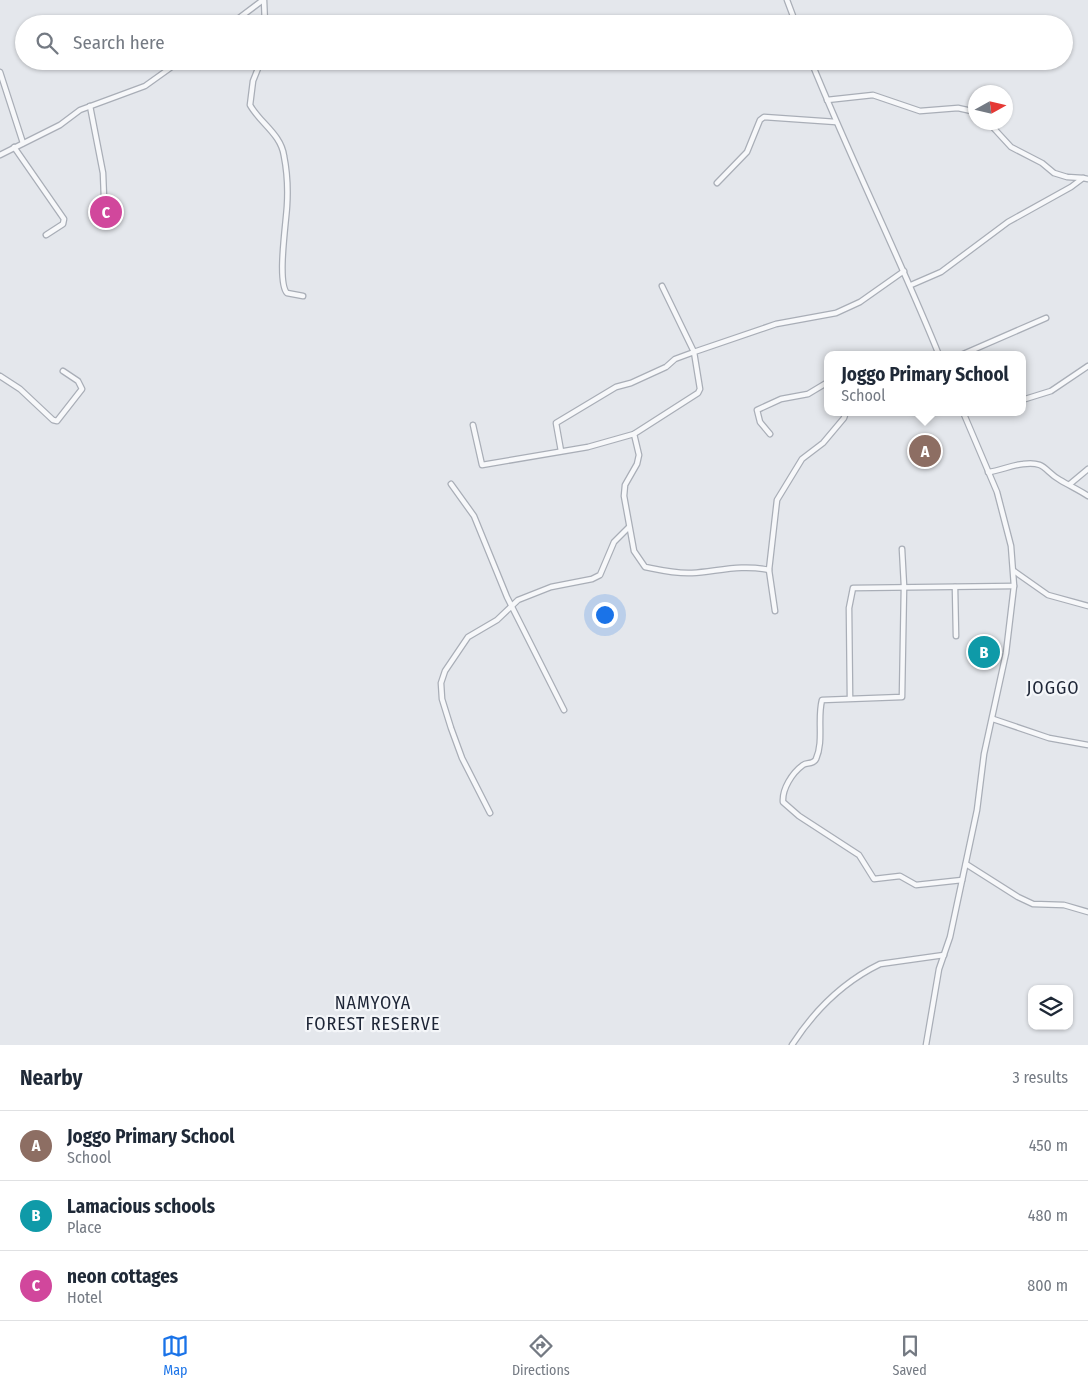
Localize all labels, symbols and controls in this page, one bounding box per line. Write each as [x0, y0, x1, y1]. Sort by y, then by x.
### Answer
search box [15, 15, 1073, 70]
icon: search [33, 29, 61, 57]
text: Search here [73, 31, 165, 54]
north arrow [968, 85, 1013, 130]
pin: C [90, 193, 122, 231]
popup [824, 351, 1026, 416]
text: Joggo Primary School [841, 363, 1009, 386]
text: School [841, 386, 886, 405]
pin: A [909, 432, 941, 470]
your location [592, 602, 618, 628]
pin: B [968, 633, 1000, 671]
district label: JOGGO [1026, 677, 1080, 699]
map controls [1028, 985, 1073, 1030]
button: layers [1028, 985, 1073, 1030]
district label: NAMYOYA FOREST RESERVE [306, 992, 440, 1035]
text: Nearby [20, 1065, 82, 1091]
text: 3 results [1012, 1068, 1068, 1087]
text: Joggo Primary School [67, 1125, 235, 1148]
text: A [32, 1136, 40, 1155]
text: 450 m [1029, 1136, 1068, 1155]
text: School [67, 1148, 111, 1167]
text: Lamacious schools [67, 1195, 215, 1218]
text: B [32, 1206, 40, 1225]
text: 480 m [1028, 1206, 1068, 1225]
text: Place [67, 1218, 102, 1237]
text: neon cottages [67, 1265, 178, 1288]
text: C [32, 1276, 40, 1295]
text: 800 m [1027, 1276, 1068, 1295]
text: Hotel [67, 1288, 102, 1307]
tab: Map [161, 1332, 189, 1379]
tab: Directions [512, 1332, 570, 1379]
tab: Saved [892, 1332, 927, 1379]

